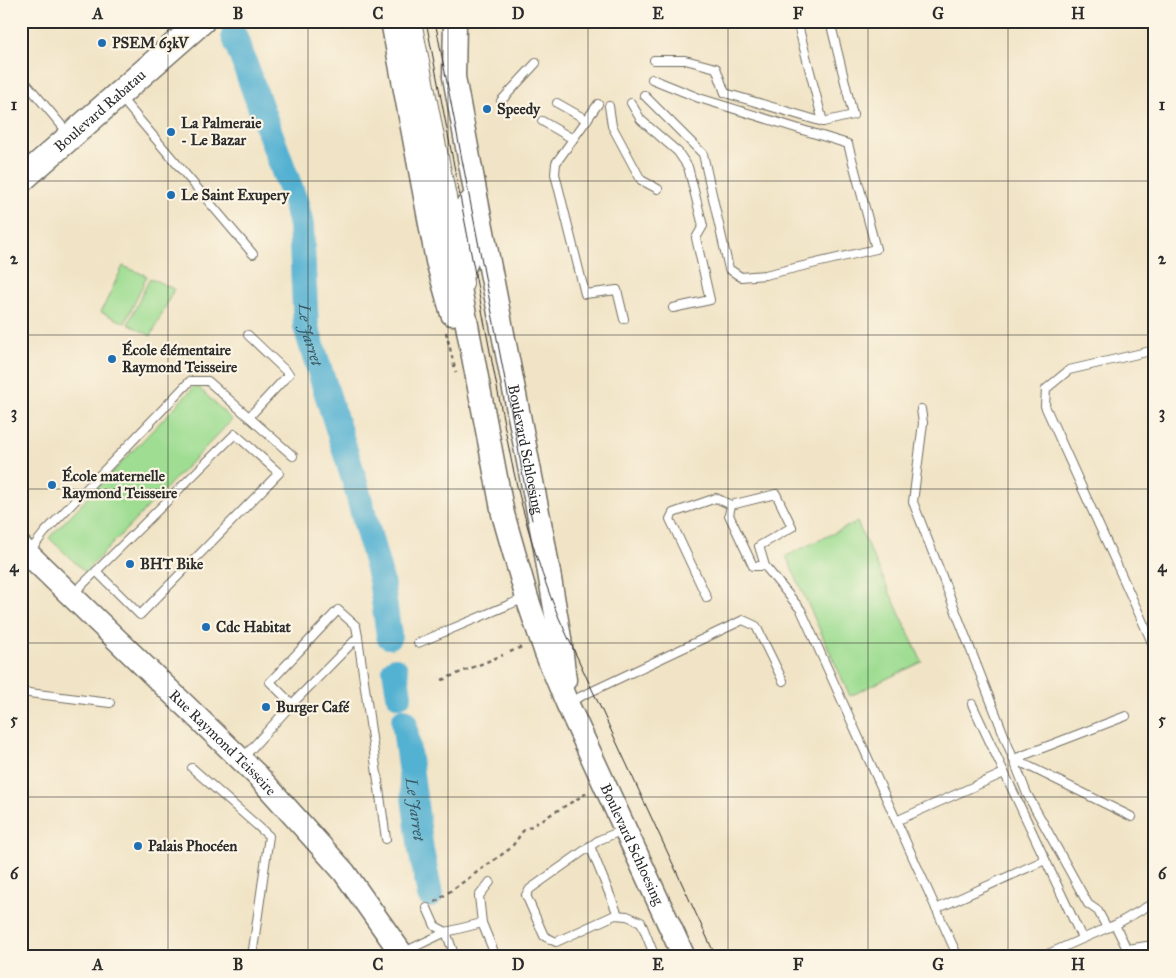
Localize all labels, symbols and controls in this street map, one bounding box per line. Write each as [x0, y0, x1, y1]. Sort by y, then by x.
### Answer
text: A [92, 4, 104, 23]
text: B [233, 4, 243, 23]
text: C [373, 4, 384, 23]
text: D [512, 4, 525, 23]
text: E [652, 4, 664, 23]
text: F [793, 4, 804, 23]
text: G [932, 4, 944, 23]
text: H [1071, 4, 1085, 23]
place label: PSEM 63kV [112, 34, 190, 53]
marker: PSEM 63kV [96, 37, 108, 49]
street label: Boulevard Rabatau [50, 66, 149, 156]
text: 1 [11, 95, 18, 114]
text: 1 [1159, 95, 1166, 114]
place label: Speedy [497, 100, 541, 119]
marker: Speedy [481, 103, 493, 115]
place label: La Palmeraie - Le Bazar [181, 114, 262, 149]
marker: La Palmeraie - Le Bazar [165, 126, 177, 138]
place label: Le Saint Exupery [181, 186, 290, 205]
marker: Le Saint Exupery [165, 189, 177, 201]
text: 2 [10, 249, 19, 268]
text: 2 [1158, 249, 1167, 268]
water label: Le Jarret [295, 302, 327, 369]
place label: École élémentaire Raymond Teisseire [122, 340, 238, 377]
marker: École élémentaire Raymond Teisseire [106, 353, 118, 365]
street label: Boulevard Schloesing [504, 383, 547, 516]
text: 3 [11, 403, 17, 423]
text: 3 [1159, 403, 1165, 423]
place label: École maternelle Raymond Teisseire [62, 466, 178, 503]
marker: École maternelle Raymond Teisseire [46, 479, 58, 491]
place label: BHT Bike [140, 555, 204, 573]
text: 4 [10, 557, 20, 577]
text: 4 [1158, 557, 1168, 577]
marker: BHT Bike [124, 558, 136, 570]
place label: Cdc Habitat [216, 618, 292, 636]
marker: Cdc Habitat [200, 621, 212, 633]
street label: Rue Raymond Teisseire [165, 686, 280, 799]
place label: Burger Café [276, 698, 350, 717]
marker: Burger Café [260, 701, 272, 713]
text: 5 [10, 710, 18, 729]
text: 5 [1158, 710, 1166, 729]
water label: Le Jarret [402, 776, 429, 843]
street label: Boulevard Schloesing [596, 781, 668, 909]
place label: Palais Phocéen [148, 837, 238, 855]
marker: Palais Phocéen [132, 840, 144, 852]
text: 6 [10, 864, 19, 883]
text: 6 [1158, 864, 1167, 883]
text: A [92, 955, 104, 974]
text: B [233, 955, 243, 974]
text: C [373, 955, 384, 974]
text: D [512, 955, 525, 974]
text: E [652, 955, 664, 974]
text: F [793, 955, 804, 974]
text: G [932, 955, 944, 974]
text: H [1071, 955, 1085, 974]

